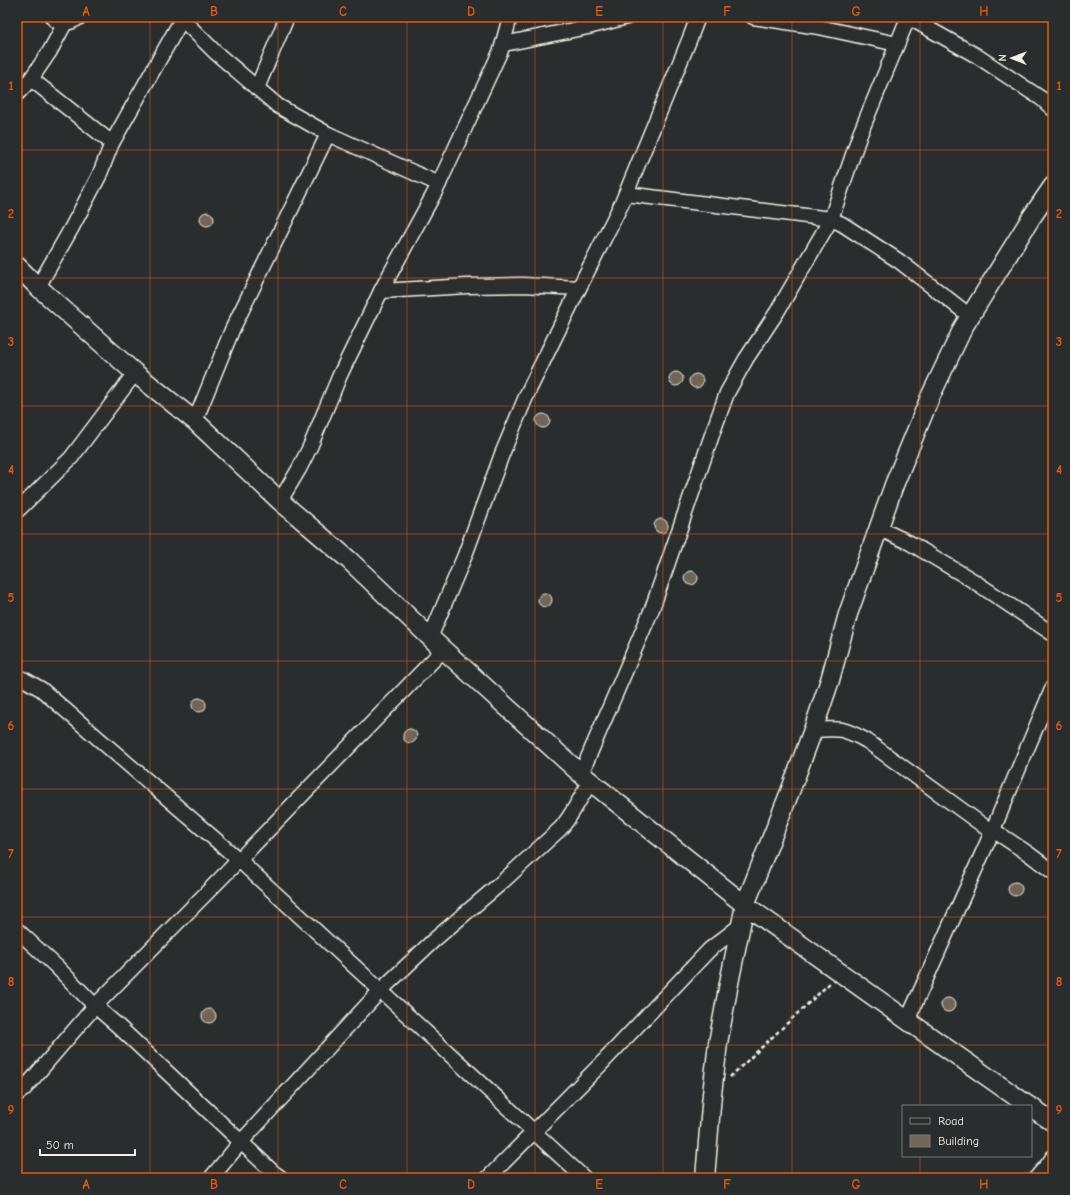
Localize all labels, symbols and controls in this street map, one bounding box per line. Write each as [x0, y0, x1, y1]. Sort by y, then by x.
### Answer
text: A [82, 4, 90, 19]
text: B [210, 4, 218, 19]
text: C [339, 4, 347, 19]
text: D [467, 4, 475, 19]
text: E [595, 4, 603, 19]
text: F [723, 4, 731, 19]
text: G [851, 4, 861, 19]
text: H [979, 4, 989, 19]
north arrow [992, 38, 1032, 78]
text: N [996, 54, 1009, 62]
text: 1 [8, 78, 14, 93]
text: 1 [1056, 78, 1062, 93]
text: 2 [8, 206, 14, 221]
text: 2 [1056, 206, 1062, 221]
text: 3 [8, 334, 14, 349]
text: 3 [1056, 334, 1062, 349]
text: 4 [8, 462, 14, 477]
text: 4 [1056, 462, 1062, 477]
text: 5 [8, 590, 15, 605]
text: 5 [1056, 590, 1063, 605]
text: 6 [8, 718, 15, 733]
text: 6 [1056, 718, 1063, 733]
text: 7 [8, 846, 14, 861]
text: 7 [1056, 846, 1062, 861]
text: 8 [8, 974, 14, 989]
text: 8 [1056, 974, 1062, 989]
text: 9 [8, 1102, 15, 1117]
text: 9 [1056, 1102, 1063, 1117]
legend [902, 1105, 1032, 1157]
text: Road [938, 1114, 964, 1128]
scale bar [40, 1131, 135, 1157]
text: Building [938, 1134, 979, 1148]
text: 50 m [46, 1138, 74, 1152]
text: A [82, 1177, 90, 1192]
text: B [210, 1177, 218, 1192]
text: C [339, 1177, 347, 1192]
text: D [467, 1177, 475, 1192]
text: E [595, 1177, 603, 1192]
text: F [723, 1177, 731, 1192]
text: G [851, 1177, 861, 1192]
text: H [979, 1177, 989, 1192]

